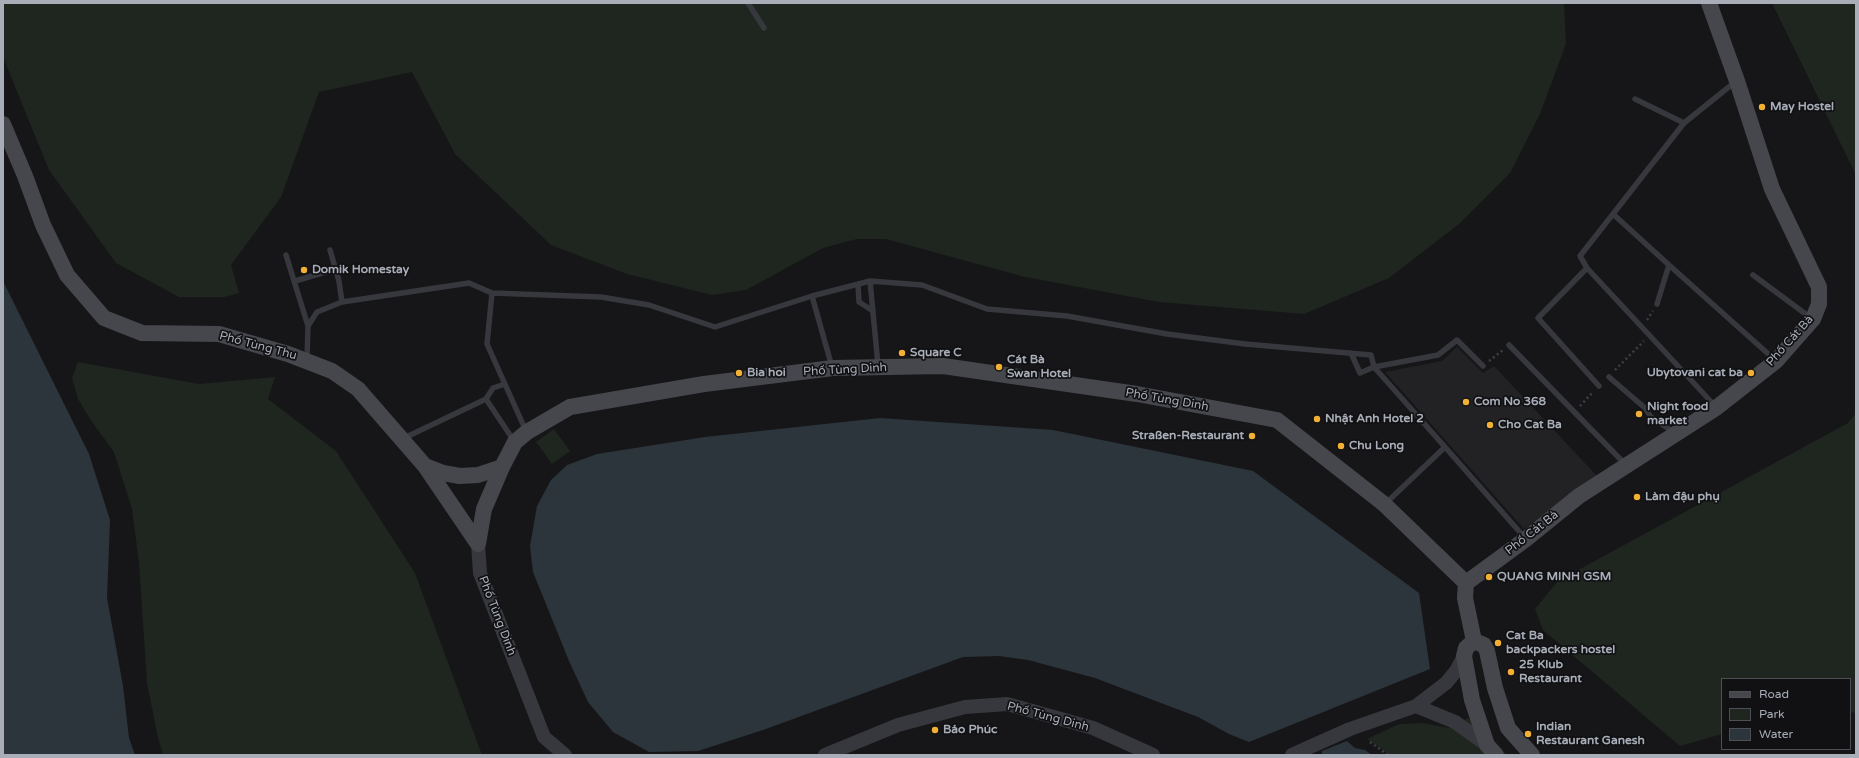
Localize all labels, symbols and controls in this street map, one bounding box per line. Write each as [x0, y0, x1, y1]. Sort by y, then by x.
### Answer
place label: May Hostel [1770, 100, 1834, 114]
marker: May Hostel [1757, 102, 1767, 112]
place label: Domik Homestay [312, 263, 409, 277]
marker: Domik Homestay [299, 265, 309, 275]
street label: Phố Cát Bà [1763, 313, 1817, 369]
street label: Phố Tùng Thu [218, 329, 298, 363]
place label: Square C [910, 346, 962, 360]
marker: Square C [897, 348, 907, 358]
place label: Cát Bà Swan Hotel [1007, 353, 1071, 381]
street label: Phố Tùng Dinh [803, 361, 887, 379]
marker: Cát Bà Swan Hotel [994, 362, 1004, 372]
place label: Bia hoi [747, 366, 786, 380]
place label: Ubytovani cat ba [1647, 366, 1743, 380]
marker: Bia hoi [734, 368, 744, 378]
marker: Ubytovani cat ba [1746, 368, 1756, 378]
street label: Phố Tùng Dinh [1124, 386, 1210, 414]
place label: Com No 368 [1474, 395, 1546, 409]
marker: Com No 368 [1461, 397, 1471, 407]
place label: Night food market [1647, 400, 1708, 428]
marker: Night food market [1634, 409, 1644, 419]
place label: Nhật Anh Hotel 2 [1325, 412, 1424, 426]
marker: Nhật Anh Hotel 2 [1312, 414, 1322, 424]
place label: Cho Cat Ba [1498, 418, 1562, 432]
marker: Cho Cat Ba [1485, 420, 1495, 430]
place label: Straßen-Restaurant [1132, 429, 1244, 443]
marker: Straßen-Restaurant [1247, 431, 1257, 441]
place label: Chu Long [1349, 439, 1404, 453]
marker: Chu Long [1336, 441, 1346, 451]
place label: Làm đậu phụ [1645, 490, 1720, 504]
marker: Làm đậu phụ [1632, 492, 1642, 502]
street label: Phố Cát Bà [1503, 508, 1561, 558]
place label: QUANG MINH GSM [1497, 570, 1611, 584]
marker: QUANG MINH GSM [1484, 572, 1494, 582]
street label: Phố Tùng Dinh [475, 574, 519, 658]
place label: Cat Ba backpackers hostel [1506, 629, 1615, 657]
marker: Cat Ba backpackers hostel [1493, 638, 1503, 648]
place label: 25 Klub Restaurant [1519, 658, 1582, 686]
marker: 25 Klub Restaurant [1506, 667, 1516, 677]
legend [1721, 678, 1851, 750]
text: Road [1759, 687, 1789, 701]
street label: Phố Tùng Dinh [1006, 699, 1090, 735]
text: Park [1759, 707, 1785, 721]
place label: Indian Restaurant Ganesh [1536, 720, 1645, 748]
place label: Bảo Phúc [943, 723, 997, 737]
marker: Bảo Phúc [930, 725, 940, 735]
text: Water [1759, 727, 1793, 741]
marker: Indian Restaurant Ganesh [1523, 729, 1533, 739]

